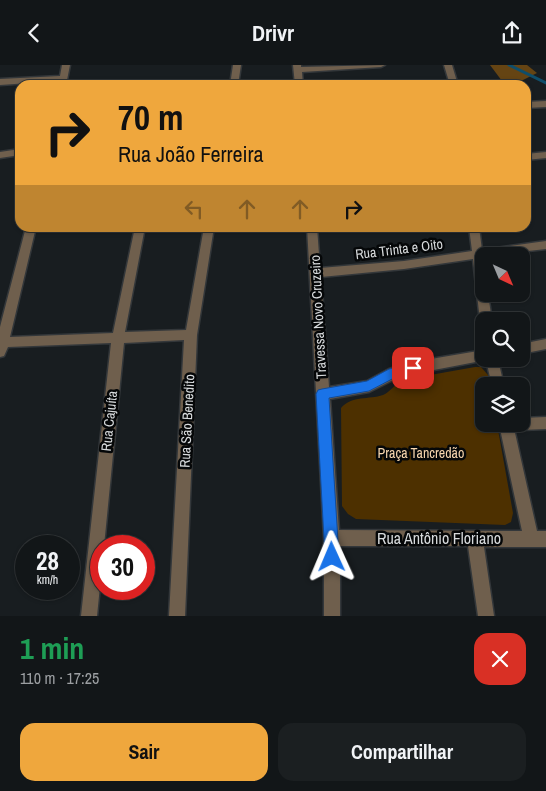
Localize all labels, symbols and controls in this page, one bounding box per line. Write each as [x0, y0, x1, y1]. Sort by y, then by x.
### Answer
text: Drivr [252, 18, 294, 48]
icon: back [20, 19, 48, 47]
icon: share [498, 19, 526, 47]
text: 70 m [118, 94, 183, 141]
icon: right [35, 100, 100, 165]
text: Rua João Ferreira [118, 139, 264, 169]
icon: left [180, 195, 208, 223]
icon: ahead [233, 195, 261, 223]
icon: ahead [286, 195, 314, 223]
icon: right [339, 195, 367, 223]
street label: Rua Trinta e Oito [354, 235, 444, 263]
north arrow [475, 247, 530, 303]
map controls [475, 247, 530, 432]
street label: Travessa Novo Cruzeiro [306, 255, 330, 379]
button: search [475, 312, 530, 367]
pin [392, 347, 434, 389]
icon: arrive [399, 354, 427, 382]
street label: Rua São Benedito [176, 374, 198, 468]
button: layers [475, 377, 530, 432]
street label: Rua Cajuíta [97, 389, 121, 452]
park label: Praça Tancredão [378, 444, 464, 462]
street label: Rua Antônio Floriano [377, 527, 501, 549]
position arrow [305, 530, 357, 582]
speed limit sign: 30 [90, 535, 155, 600]
text: 28 [36, 544, 59, 578]
text: km/h [37, 572, 58, 588]
text: 1 min [20, 628, 84, 668]
button: close [474, 633, 526, 685]
text: 110 m · 17:25 [20, 667, 99, 689]
button: Sair [20, 723, 268, 781]
button: Compartilhar [278, 723, 526, 781]

